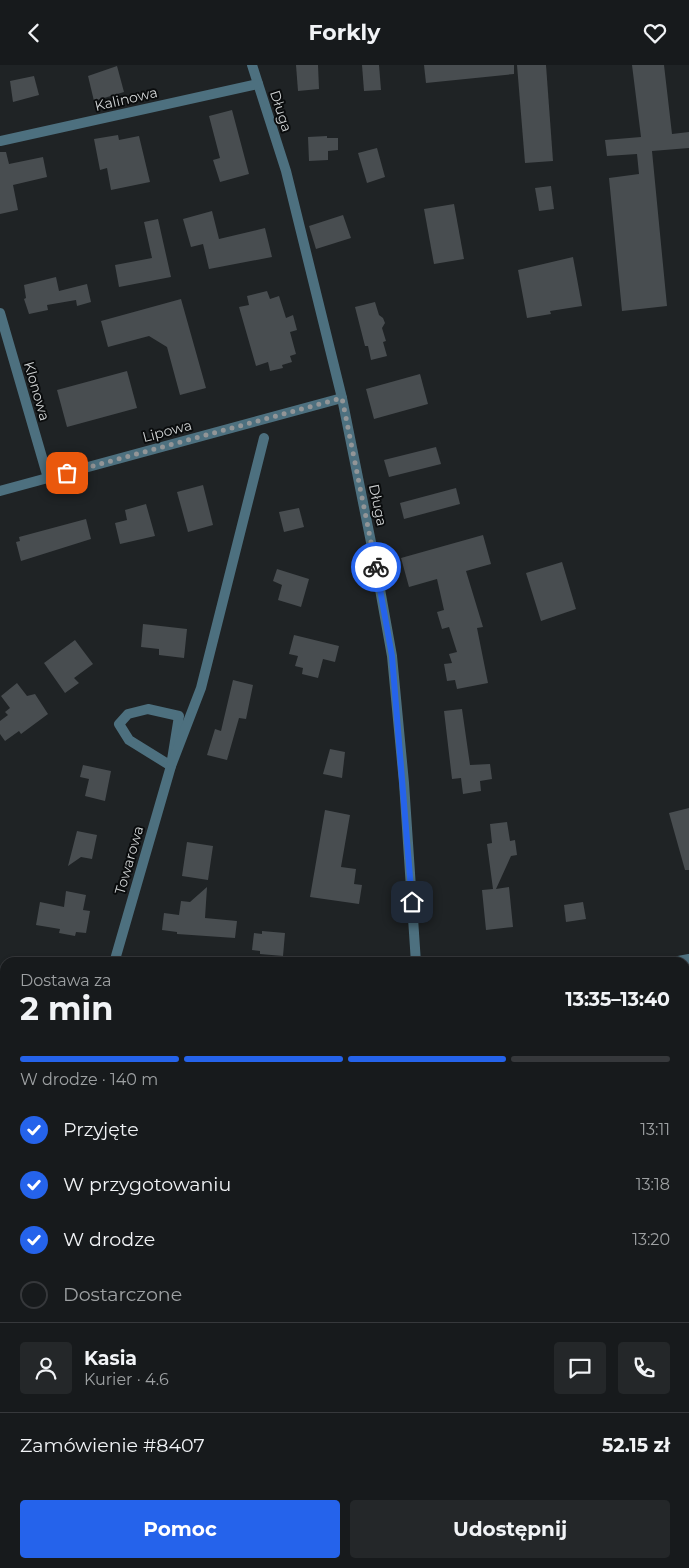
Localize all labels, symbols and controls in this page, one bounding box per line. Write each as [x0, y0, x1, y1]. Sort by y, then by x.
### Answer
icon: back [20, 19, 48, 47]
text: Forkly [309, 19, 380, 46]
icon: heart [641, 19, 669, 47]
street label: Kalinowa [93, 83, 159, 115]
street label: Długa [266, 88, 296, 134]
street label: Klonowa [20, 359, 54, 423]
street label: Lipowa [140, 416, 194, 446]
pin [46, 452, 88, 494]
icon: bag [53, 459, 81, 487]
street label: Długa [365, 482, 391, 528]
courier [351, 542, 401, 592]
icon: bike [362, 553, 390, 581]
street label: Towarowa [111, 824, 147, 896]
pin [391, 881, 433, 923]
icon: home [398, 888, 426, 916]
text: Dostawa za [20, 971, 112, 990]
text: 13:35–13:40 [565, 988, 670, 1011]
text: 2 min [20, 989, 113, 1028]
text: W drodze · 140 m [20, 1070, 158, 1089]
icon: check [20, 1116, 48, 1144]
text: Przyjęte [63, 1118, 139, 1141]
text: 13:11 [640, 1120, 670, 1139]
icon: check [20, 1171, 48, 1199]
text: W przygotowaniu [63, 1173, 231, 1196]
text: 13:18 [636, 1175, 670, 1194]
icon: check [20, 1226, 48, 1254]
text: W drodze [63, 1228, 155, 1251]
text: 13:20 [632, 1230, 670, 1249]
text: Dostarczone [63, 1283, 182, 1306]
button: person [20, 1342, 72, 1394]
button: chat [554, 1342, 606, 1394]
button: phone [618, 1342, 670, 1394]
text: Kasia [84, 1347, 137, 1370]
text: Kurier · 4.6 [84, 1370, 169, 1389]
text: Zamówienie #8407 [20, 1434, 205, 1457]
text: 52.15 zł [602, 1434, 670, 1457]
button: Pomoc [20, 1500, 340, 1558]
button: Udostępnij [350, 1500, 670, 1558]

